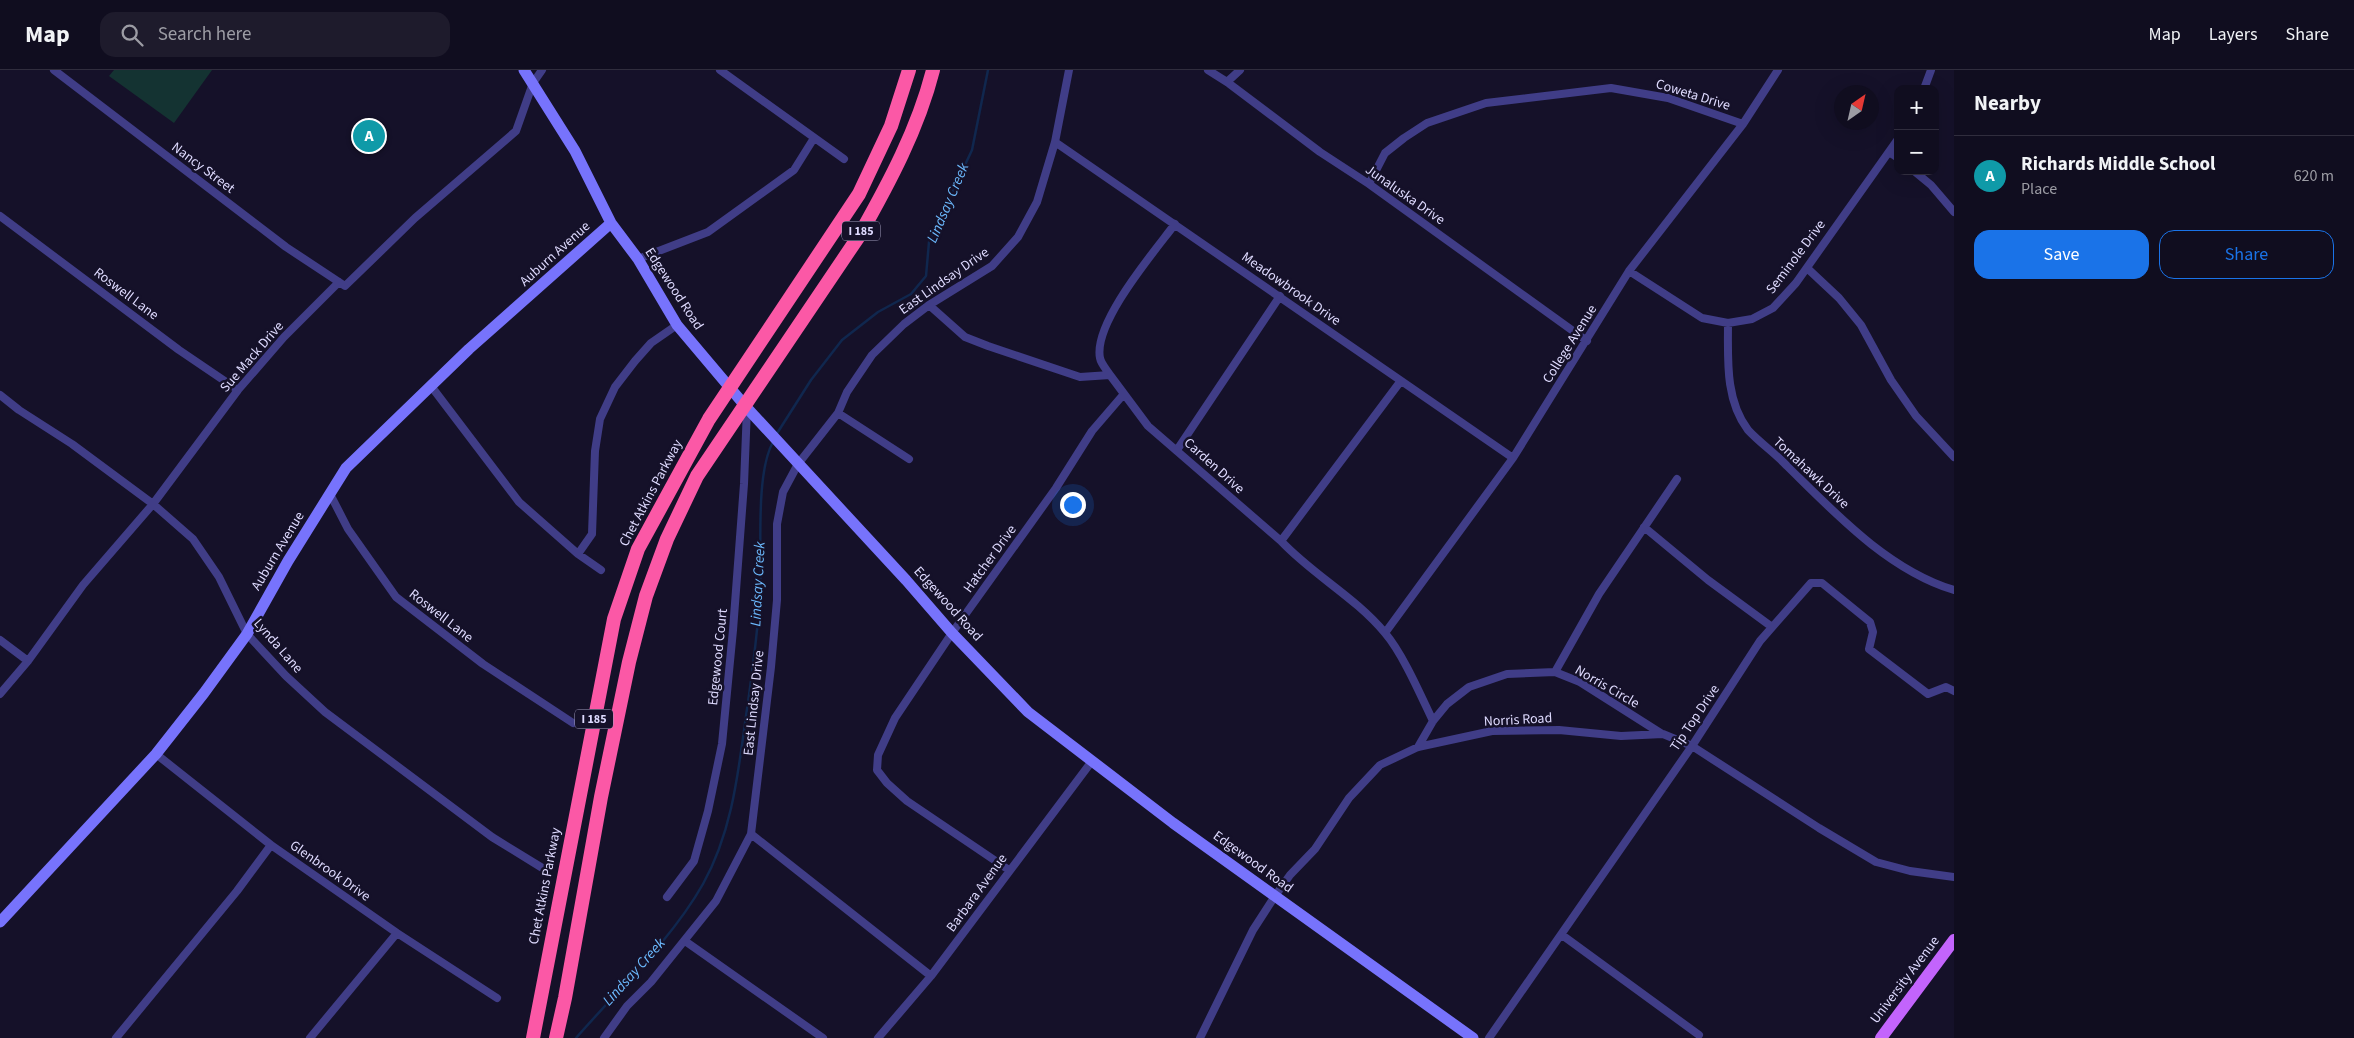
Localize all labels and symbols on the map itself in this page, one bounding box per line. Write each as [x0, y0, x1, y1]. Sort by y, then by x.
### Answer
street label: Coweta Drive [1653, 74, 1733, 116]
north arrow [1834, 85, 1879, 130]
pin: A [353, 117, 385, 155]
street label: Nancy Street [167, 138, 239, 199]
water label: Lindsay Creek [922, 159, 975, 246]
street label: Junaluska Drive [1361, 160, 1449, 230]
street label: Seminole Drive [1761, 216, 1831, 298]
street label: Auburn Avenue [515, 217, 595, 291]
road number: I 185 [842, 222, 880, 240]
street label: East Lindsay Drive [895, 242, 993, 320]
street label: Edgewood Road [640, 244, 708, 334]
street label: Meadowbrook Drive [1237, 247, 1345, 331]
street label: Roswell Lane [89, 263, 163, 325]
street label: College Avenue [1538, 301, 1602, 387]
street label: Sue Mack Drive [215, 317, 289, 397]
street label: Tomahawk Drive [1768, 432, 1854, 514]
street label: Carden Drive [1179, 433, 1249, 499]
street label: Chet Atkins Parkway [614, 436, 688, 550]
your location [1060, 492, 1086, 518]
street label: Auburn Avenue [247, 508, 310, 594]
street label: Hatcher Drive [959, 521, 1021, 597]
water label: Lindsay Creek [745, 540, 771, 627]
street label: Edgewood Road [909, 562, 987, 646]
street label: Roswell Lane [405, 585, 477, 647]
street label: Edgewood Court [703, 607, 733, 706]
street label: Lynda Lane [249, 614, 307, 678]
street label: East Lindsay Drive [739, 649, 769, 757]
street label: Norris Circle [1571, 660, 1643, 714]
street label: Tip Top Drive [1665, 681, 1725, 755]
street label: Norris Road [1483, 708, 1553, 732]
road number: I 185 [575, 710, 613, 729]
street label: Chet Atkins Parkway [524, 825, 566, 946]
street label: Edgewood Road [1209, 826, 1297, 898]
street label: Glenbrook Drive [286, 836, 374, 906]
street label: Barbara Avenue [942, 850, 1012, 936]
street label: University Avenue [1865, 932, 1945, 1028]
water label: Lindsay Creek [598, 933, 671, 1011]

